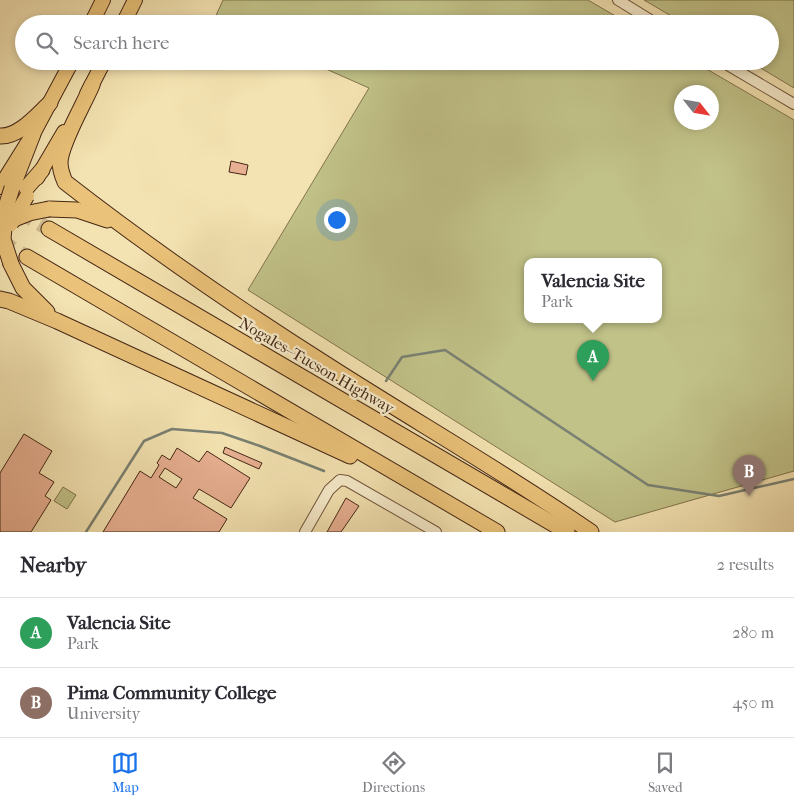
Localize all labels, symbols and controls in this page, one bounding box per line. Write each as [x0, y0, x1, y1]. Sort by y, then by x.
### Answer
search box [15, 15, 779, 70]
icon: search [33, 29, 61, 57]
text: Search here [73, 32, 169, 54]
north arrow [674, 85, 719, 130]
your location [324, 207, 350, 233]
popup [524, 258, 662, 323]
text: Valencia Site [541, 270, 645, 292]
text: Park [541, 292, 573, 311]
street label: Nogales–Tucson Highway [236, 313, 398, 418]
pin: A [577, 340, 609, 381]
pin: B [733, 455, 765, 496]
text: Nearby [20, 553, 86, 577]
text: 2 results [717, 555, 774, 574]
text: Valencia Site [67, 612, 171, 634]
text: A [31, 623, 41, 642]
text: 280 m [732, 623, 774, 642]
text: Park [67, 634, 99, 653]
text: Pima Community College [67, 682, 276, 704]
text: B [31, 693, 41, 712]
text: 450 m [733, 693, 774, 712]
text: University [67, 704, 140, 723]
tab: Map [111, 749, 139, 796]
tab: Directions [362, 749, 425, 796]
tab: Saved [648, 749, 683, 796]

